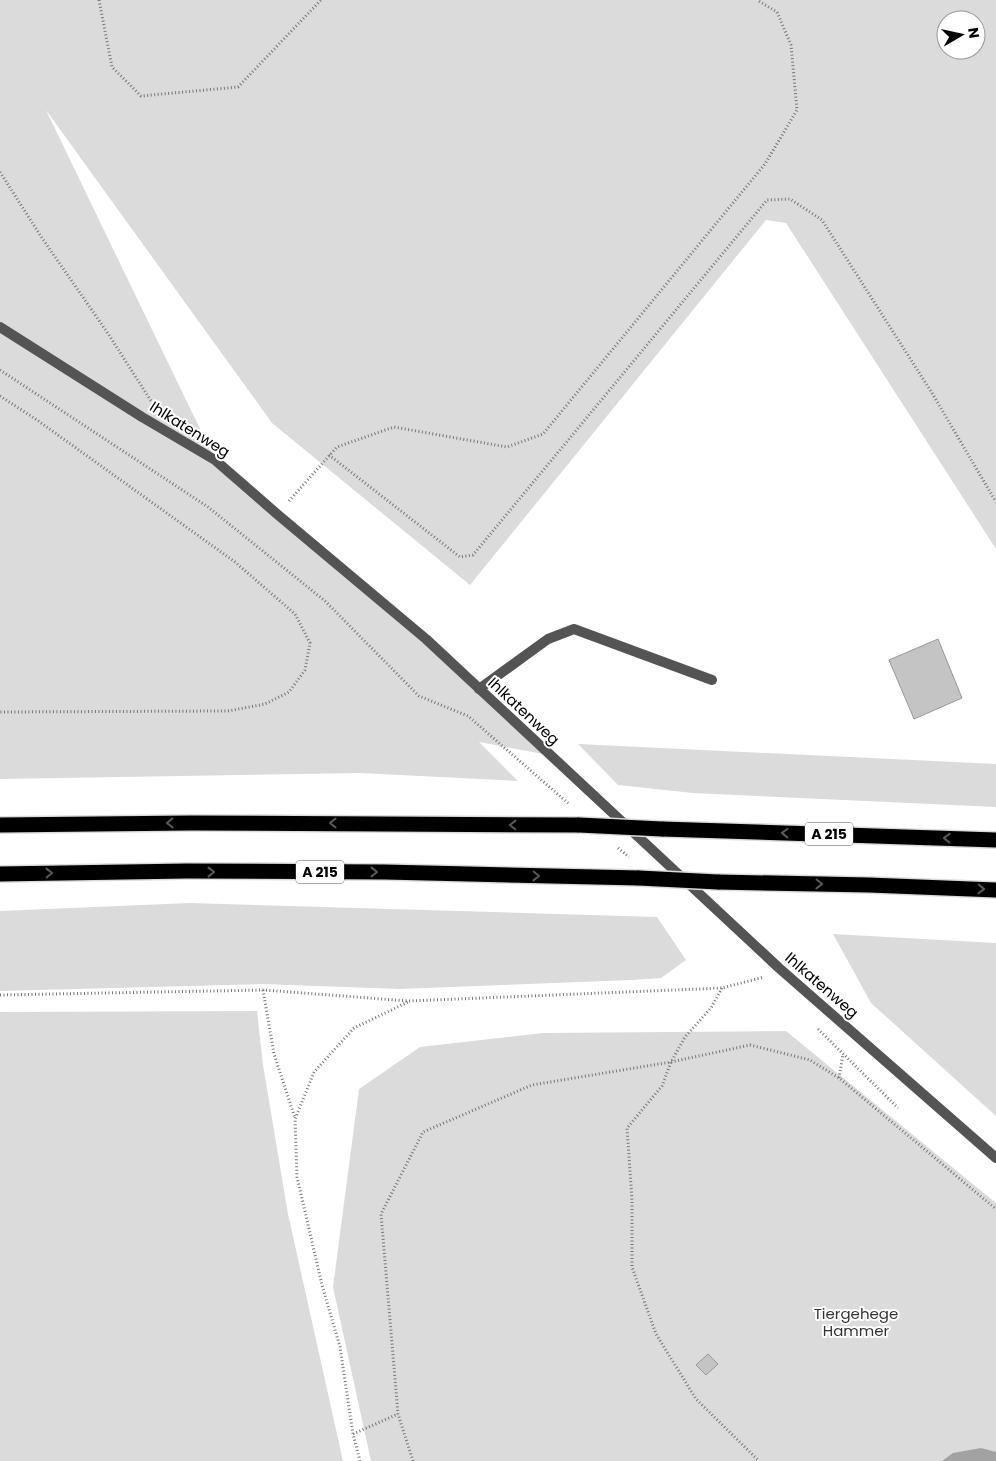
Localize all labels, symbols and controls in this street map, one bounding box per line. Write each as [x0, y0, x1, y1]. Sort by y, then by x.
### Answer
north arrow [936, 10, 986, 60]
text: N [963, 26, 985, 40]
street label: Ihlkatenweg [146, 396, 234, 462]
street label: Ihlkatenweg [484, 672, 564, 750]
one-way arrow [166, 818, 174, 828]
one-way arrow [328, 818, 336, 828]
one-way arrow [508, 819, 516, 830]
road number: A 215 [805, 822, 853, 846]
one-way arrow [781, 828, 788, 838]
one-way arrow [943, 833, 951, 844]
road number: A 215 [296, 860, 344, 884]
one-way arrow [208, 867, 215, 877]
one-way arrow [370, 867, 378, 877]
one-way arrow [45, 868, 53, 879]
one-way arrow [532, 871, 540, 881]
one-way arrow [815, 878, 823, 889]
one-way arrow [978, 884, 986, 895]
street label: Ihlkatenweg [781, 947, 863, 1023]
park label: Tiergehege Hammer [814, 1303, 898, 1341]

